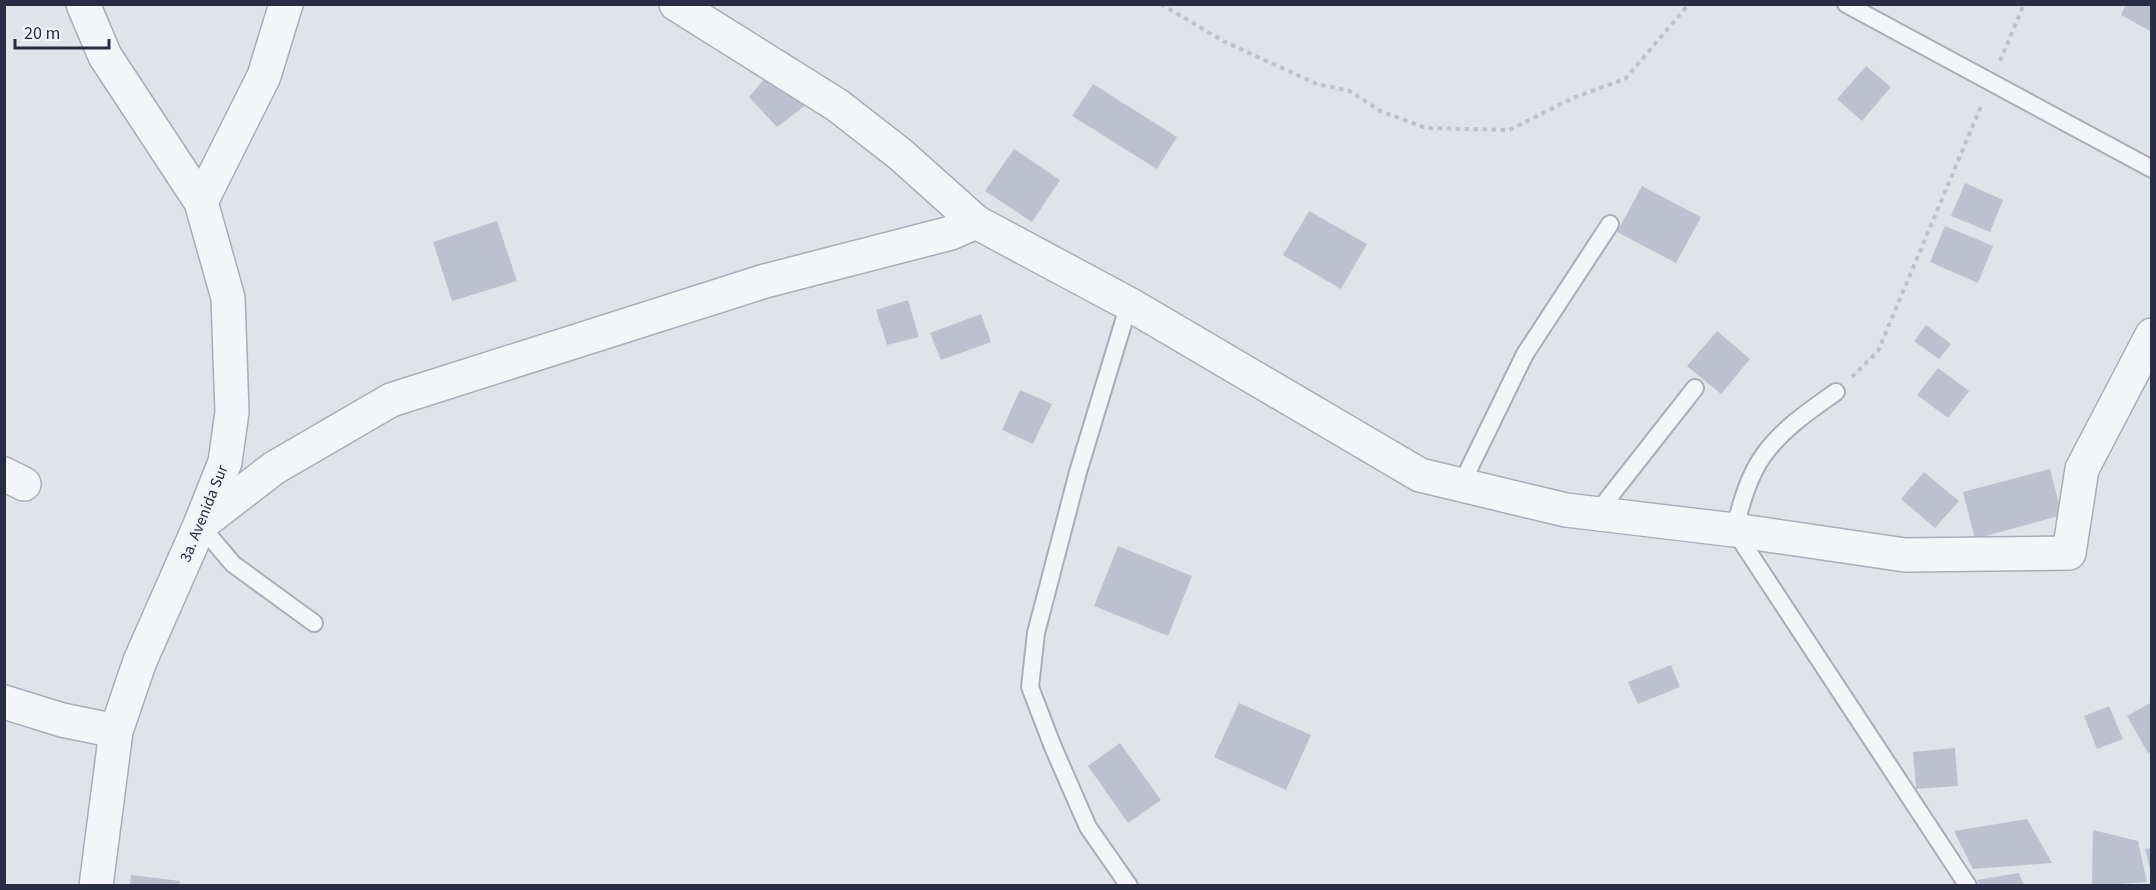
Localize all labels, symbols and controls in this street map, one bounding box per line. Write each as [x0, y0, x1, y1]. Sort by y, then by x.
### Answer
scale bar [15, 12, 110, 50]
text: 20 m [24, 21, 60, 46]
street label: 3a. Avenida Sur [174, 461, 234, 565]

